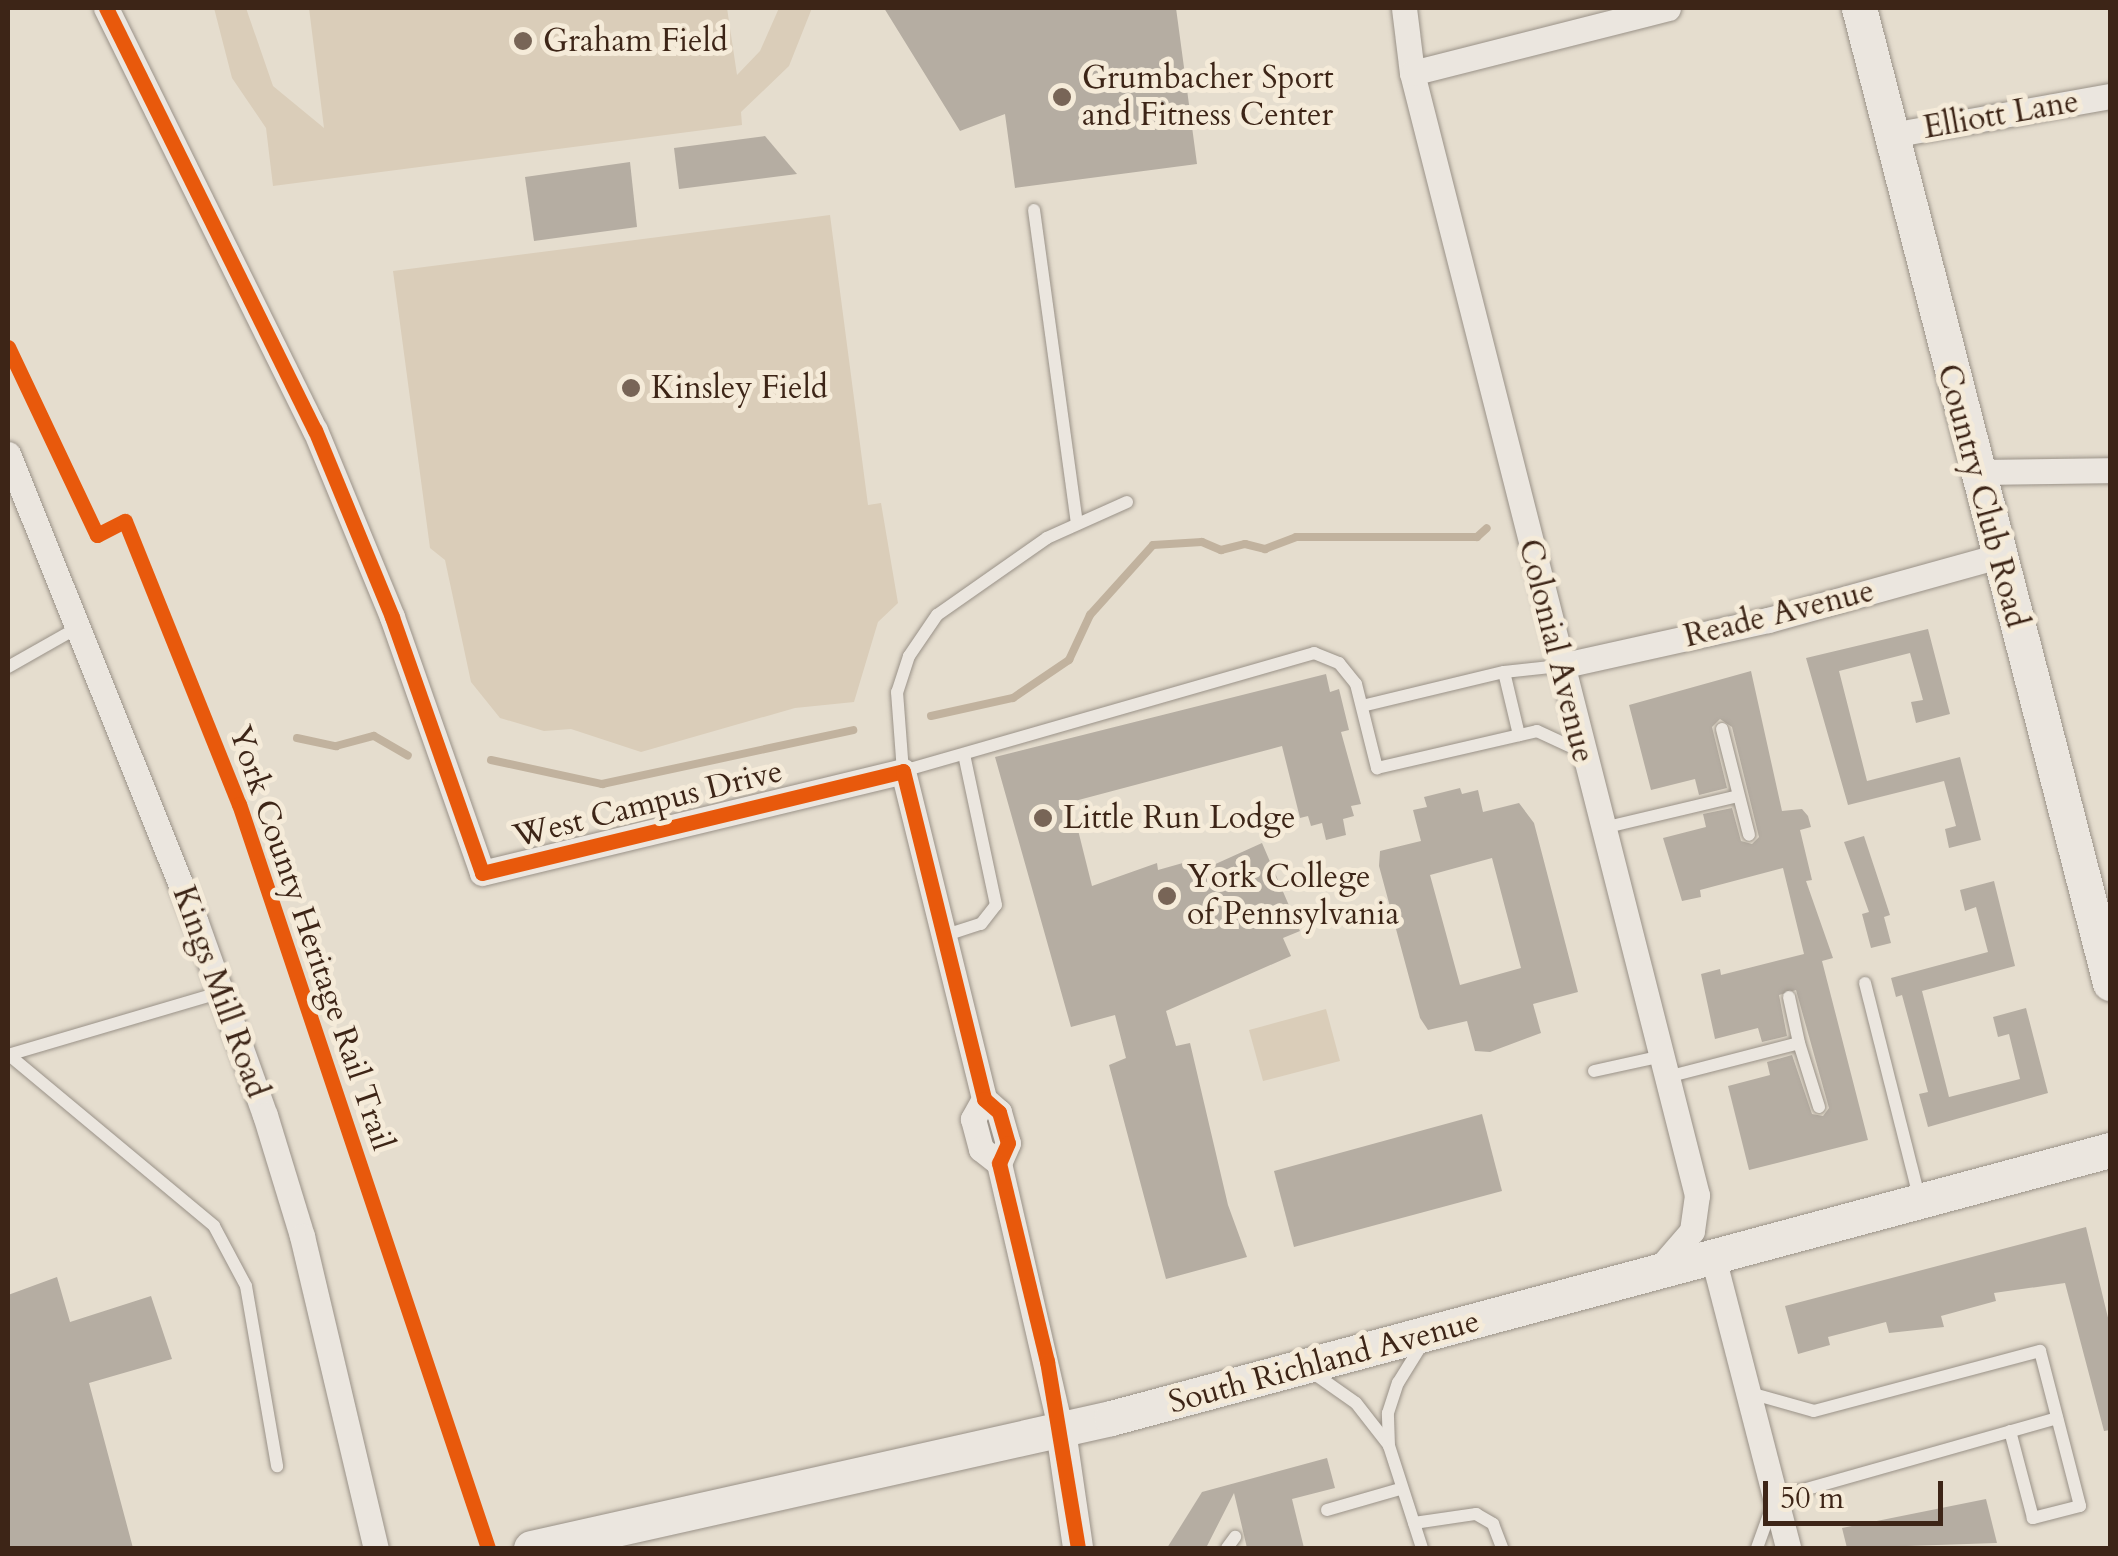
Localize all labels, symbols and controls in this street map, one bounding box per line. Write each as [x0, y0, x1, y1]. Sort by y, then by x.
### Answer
place label: Graham Field [543, 22, 728, 60]
marker: Graham Field [512, 30, 534, 52]
place label: Grumbacher Sport and Fitness Center [1082, 60, 1334, 135]
street label: Elliott Lane [1920, 82, 2082, 148]
marker: Grumbacher Sport and Fitness Center [1051, 86, 1073, 108]
street label: Country Club Road [1928, 360, 2036, 632]
place label: Kinsley Field [651, 369, 828, 407]
marker: Kinsley Field [620, 377, 642, 399]
street label: Colonial Avenue [1510, 535, 1602, 767]
street label: Reade Avenue [1680, 572, 1878, 656]
street label: York County Heritage Rail Trail [220, 721, 402, 1155]
street label: West Campus Drive [509, 752, 787, 856]
place label: Little Run Lodge [1063, 799, 1296, 837]
marker: Little Run Lodge [1032, 807, 1054, 829]
place label: York College of Pennsylvania [1187, 859, 1399, 934]
street label: Kings Mill Road [164, 881, 276, 1103]
marker: York College of Pennsylvania [1156, 885, 1178, 907]
street label: South Richland Avenue [1164, 1302, 1484, 1422]
scale bar [1768, 1461, 1948, 1523]
text: 50 m [1780, 1478, 1844, 1519]

